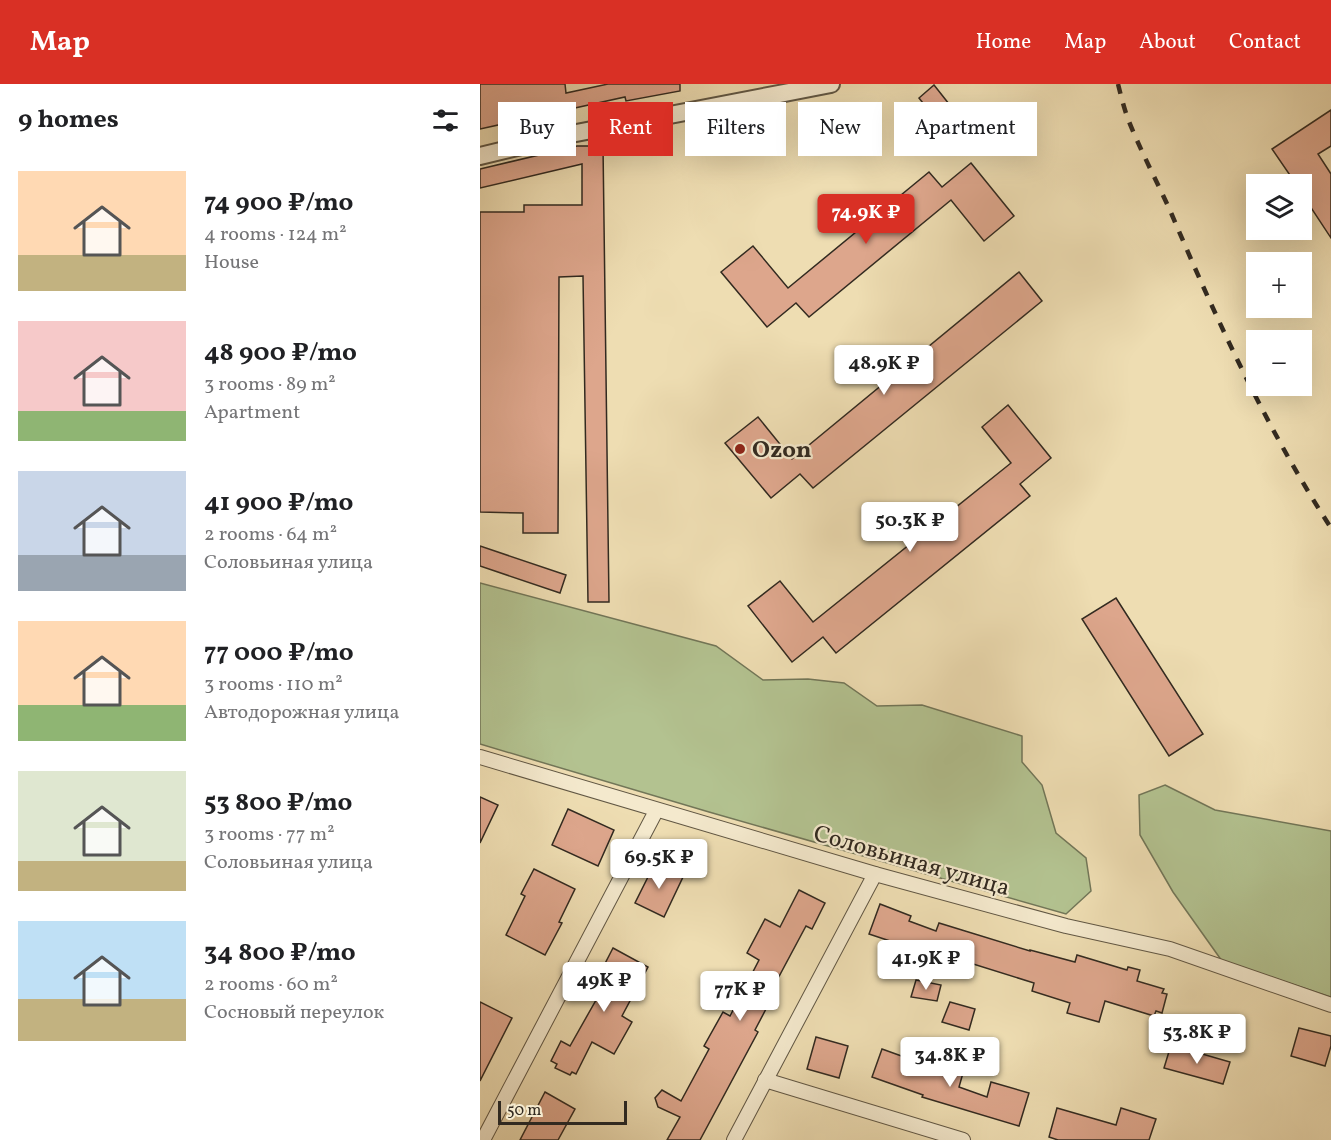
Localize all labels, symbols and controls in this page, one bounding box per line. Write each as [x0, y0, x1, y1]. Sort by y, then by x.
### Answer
text: Map [30, 23, 90, 62]
text: Home [976, 28, 1031, 57]
text: Map [1064, 28, 1106, 57]
text: About [1139, 28, 1196, 57]
text: Contact [1229, 28, 1301, 57]
text: 9 homes [18, 102, 119, 138]
chip: Buy [498, 102, 576, 156]
chip: Rent [588, 102, 673, 156]
chip: Filters [685, 102, 786, 156]
chip: New [798, 102, 882, 156]
chip: Apartment [894, 102, 1037, 156]
icon: filters [429, 104, 462, 137]
map controls [1246, 174, 1312, 396]
button: layers [1246, 174, 1312, 240]
text: 74 900 ₽/mo [204, 185, 353, 221]
pin: 74.9K ₽ [811, 194, 921, 245]
icon: home [66, 195, 138, 267]
text: 74.9K ₽ [831, 199, 901, 227]
text: 4 rooms · 124 m² [204, 221, 347, 249]
text: House [204, 249, 259, 277]
button: + [1246, 252, 1312, 318]
button: − [1246, 330, 1312, 396]
text: 48 900 ₽/mo [204, 335, 357, 371]
icon: home [66, 345, 138, 417]
pin: 48.9K ₽ [829, 345, 939, 396]
text: 48.9K ₽ [848, 350, 920, 378]
text: 3 rooms · 89 m² [204, 371, 336, 399]
text: Apartment [204, 399, 300, 427]
place label: Ozon [752, 434, 812, 468]
marker: Ozon [733, 442, 747, 456]
text: 41 900 ₽/mo [204, 485, 353, 521]
icon: home [66, 495, 138, 567]
pin: 50.3K ₽ [855, 502, 965, 553]
text: 50.3K ₽ [875, 507, 945, 535]
text: 2 rooms · 64 m² [204, 521, 337, 549]
text: Соловьиная улица [204, 549, 373, 577]
text: 77 000 ₽/mo [204, 635, 354, 671]
icon: home [66, 645, 138, 717]
text: 3 rooms · 110 m² [204, 671, 343, 699]
text: Автодорожная улица [204, 699, 399, 727]
text: 53 800 ₽/mo [204, 785, 352, 821]
icon: home [66, 795, 138, 867]
street label: Соловьиная улица [809, 818, 1014, 906]
text: 3 rooms · 77 m² [204, 821, 335, 849]
pin: 69.5K ₽ [604, 839, 714, 890]
text: 69.5K ₽ [624, 844, 694, 872]
text: Соловьиная улица [204, 849, 373, 877]
text: 34 800 ₽/mo [204, 935, 356, 971]
pin: 41.9K ₽ [871, 940, 981, 991]
icon: home [66, 945, 138, 1017]
text: 41.9K ₽ [891, 945, 961, 973]
pin: 49K ₽ [562, 962, 646, 1013]
text: 49K ₽ [577, 967, 631, 995]
text: 2 rooms · 60 m² [204, 971, 338, 999]
pin: 77K ₽ [698, 971, 782, 1022]
text: 77K ₽ [714, 976, 766, 1004]
text: Сосновый переулок [204, 999, 384, 1027]
pin: 53.8K ₽ [1142, 1014, 1252, 1065]
text: 53.8K ₽ [1163, 1019, 1231, 1047]
pin: 34.8K ₽ [895, 1037, 1005, 1088]
text: 34.8K ₽ [914, 1042, 986, 1070]
scale bar [498, 1098, 627, 1126]
text: 50 m [507, 1100, 541, 1122]

